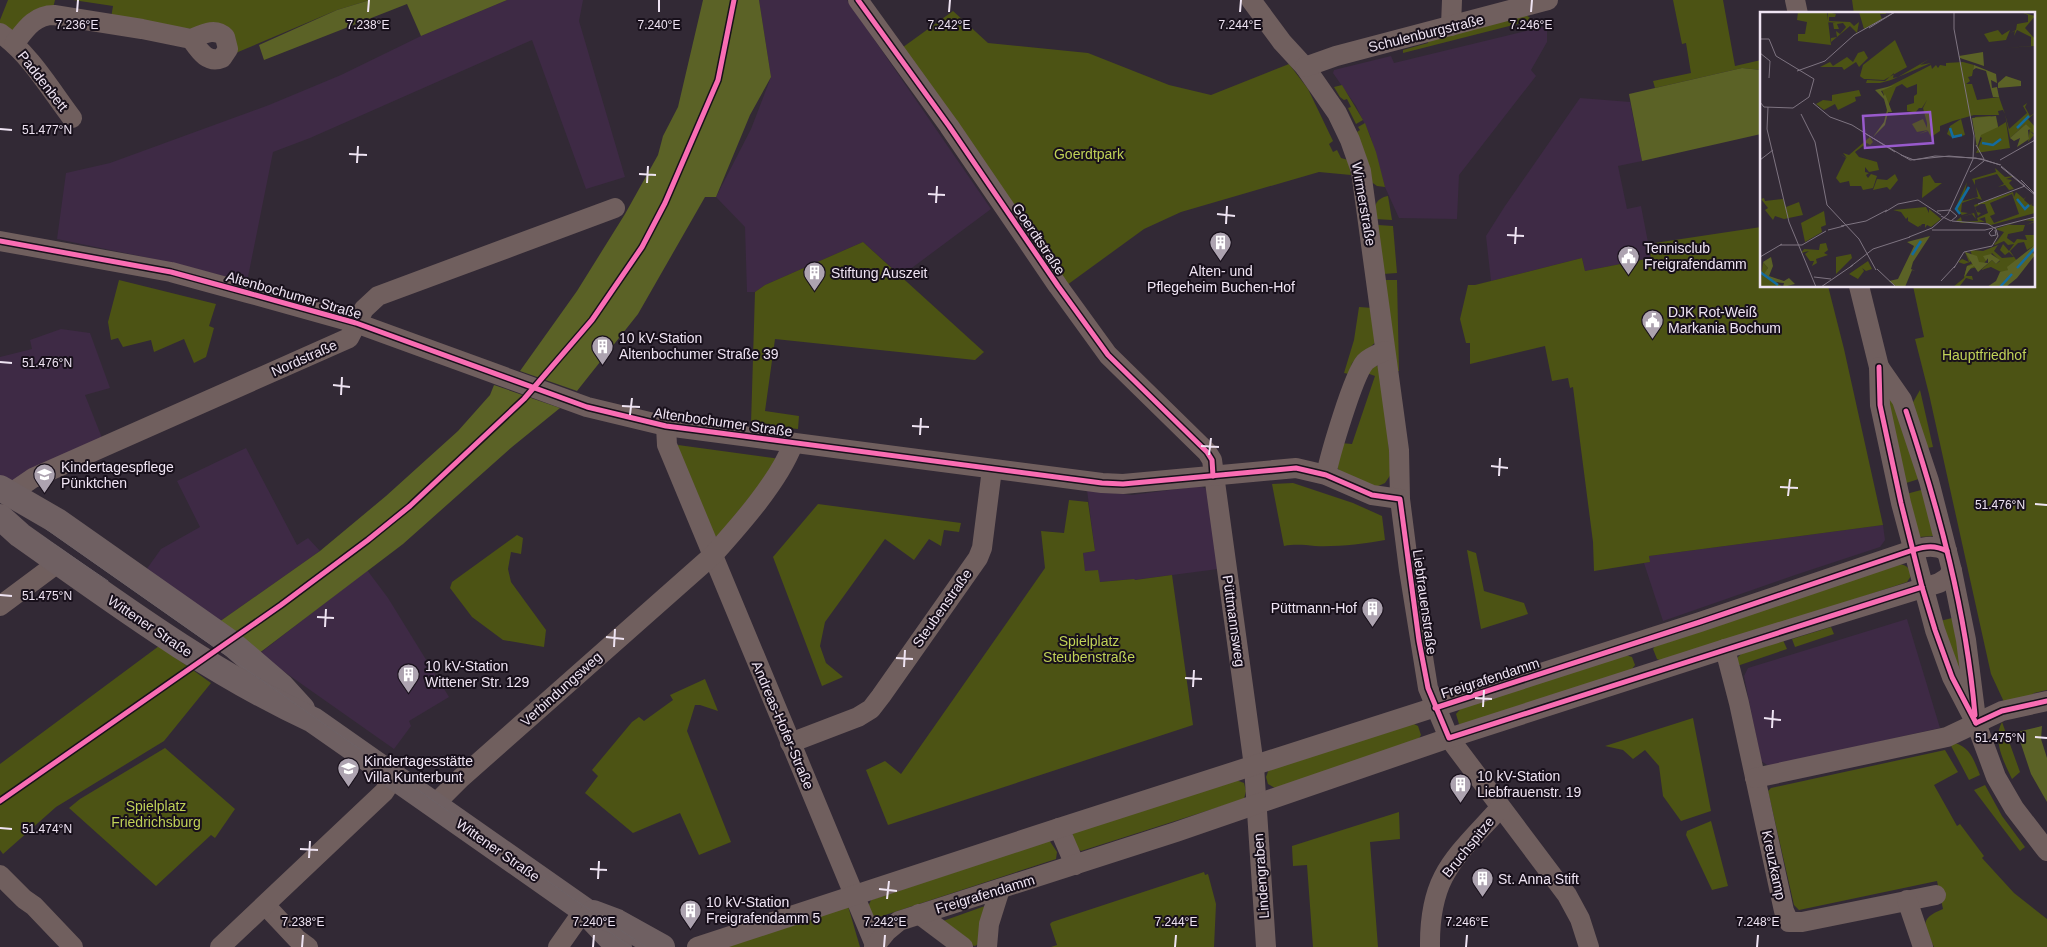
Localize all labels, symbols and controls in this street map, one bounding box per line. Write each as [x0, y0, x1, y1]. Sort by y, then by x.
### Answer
street label: Schulenburgstraße [1367, 11, 1486, 55]
inset map [1760, 12, 2034, 288]
text: 7.236°E [56, 18, 98, 32]
text: 7.238°E [347, 18, 389, 32]
text: 7.240°E [638, 18, 680, 32]
text: 7.242°E [928, 18, 970, 32]
text: 7.244°E [1219, 18, 1261, 32]
text: 7.246°E [1510, 18, 1552, 32]
street label: Paddenbett [15, 48, 71, 114]
text: 51.477°N [22, 123, 72, 137]
park label: Goerdtpark [1054, 146, 1125, 162]
street label: Wirmerstraße [1349, 161, 1379, 247]
street label: Goerdtstraße [1009, 200, 1069, 278]
building icon: Alten- und Pflegeheim Buchen-Hof [1209, 231, 1233, 262]
place label: Tennisclub Freigrafendamm [1644, 240, 1747, 272]
public building icon: Tennisclub Freigrafendamm [1616, 244, 1640, 275]
building icon: Stiftung Auszeit [803, 261, 827, 292]
place label: Alten- und Pflegeheim Buchen-Hof [1147, 263, 1295, 295]
place label: Stiftung Auszeit [831, 265, 928, 281]
street label: Altenbochumer Straße [224, 268, 364, 322]
place label: DJK Rot-Weiß Markania Bochum [1668, 304, 1781, 336]
public building icon: DJK Rot-Weiß Markania Bochum [1640, 308, 1664, 339]
place label: 10 kV-Station Altenbochumer Straße 39 [619, 330, 779, 362]
building icon: 10 kV-Station Altenbochumer Straße 39 [591, 334, 615, 365]
street label: Nordstraße [269, 336, 339, 380]
park label: Hauptfriedhof [1942, 347, 2026, 363]
text: 51.476°N [22, 356, 72, 370]
street label: Altenbochumer Straße [653, 404, 794, 440]
place label: Kindertagespflege Pünktchen [61, 459, 174, 491]
school or university icon: Kindertagespflege Pünktchen [33, 463, 57, 494]
text: 51.476°N [1975, 498, 2025, 512]
street label: Liebfrauenstraße [1410, 548, 1440, 656]
street label: Steubenstraße [909, 566, 975, 650]
street label: Püttmannsweg [1220, 574, 1248, 668]
text: 51.475°N [22, 589, 72, 603]
street label: Wittener Straße [105, 592, 195, 660]
building icon: Püttmann-Hof [1361, 596, 1385, 627]
place label: Püttmann-Hof [1271, 600, 1357, 616]
park label: Spielplatz Steubenstraße [1043, 633, 1135, 665]
street label: Verbindungsweg [517, 648, 605, 730]
street label: Freigrafendamm [1439, 655, 1541, 701]
place label: 10 kV-Station Wittener Str. 129 [425, 658, 529, 690]
street label: Andreas-Hofer-Straße [749, 658, 817, 792]
building icon: 10 kV-Station Wittener Str. 129 [397, 662, 421, 693]
text: 51.475°N [1975, 731, 2025, 745]
place label: Kindertagesstätte Villa Kunterbunt [364, 753, 473, 785]
school or university icon: Kindertagesstätte Villa Kunterbunt [336, 757, 360, 788]
place label: 10 kV-Station Liebfrauenstr. 19 [1477, 768, 1582, 800]
building icon: 10 kV-Station Liebfrauenstr. 19 [1449, 772, 1473, 803]
park label: Spielplatz Friedrichsburg [111, 798, 201, 830]
street label: Bruchspitze [1439, 813, 1497, 880]
street label: Wittener Straße [453, 815, 543, 885]
text: 51.474°N [22, 822, 72, 836]
street label: Kreuzkamp [1759, 829, 1789, 901]
street label: Lindengraben [1250, 833, 1272, 919]
building icon: St. Anna Stift [1470, 867, 1494, 898]
street label: Freigrafendamm [934, 871, 1036, 917]
place label: St. Anna Stift [1498, 871, 1579, 887]
place label: 10 kV-Station Freigrafendamm 5 [706, 894, 821, 926]
building icon: 10 kV-Station Freigrafendamm 5 [678, 898, 702, 929]
text: 7.238°E [282, 915, 324, 929]
text: 7.240°E [573, 915, 615, 929]
text: 7.242°E [864, 915, 906, 929]
text: 7.244°E [1155, 915, 1197, 929]
text: 7.246°E [1446, 915, 1488, 929]
text: 7.248°E [1737, 915, 1779, 929]

